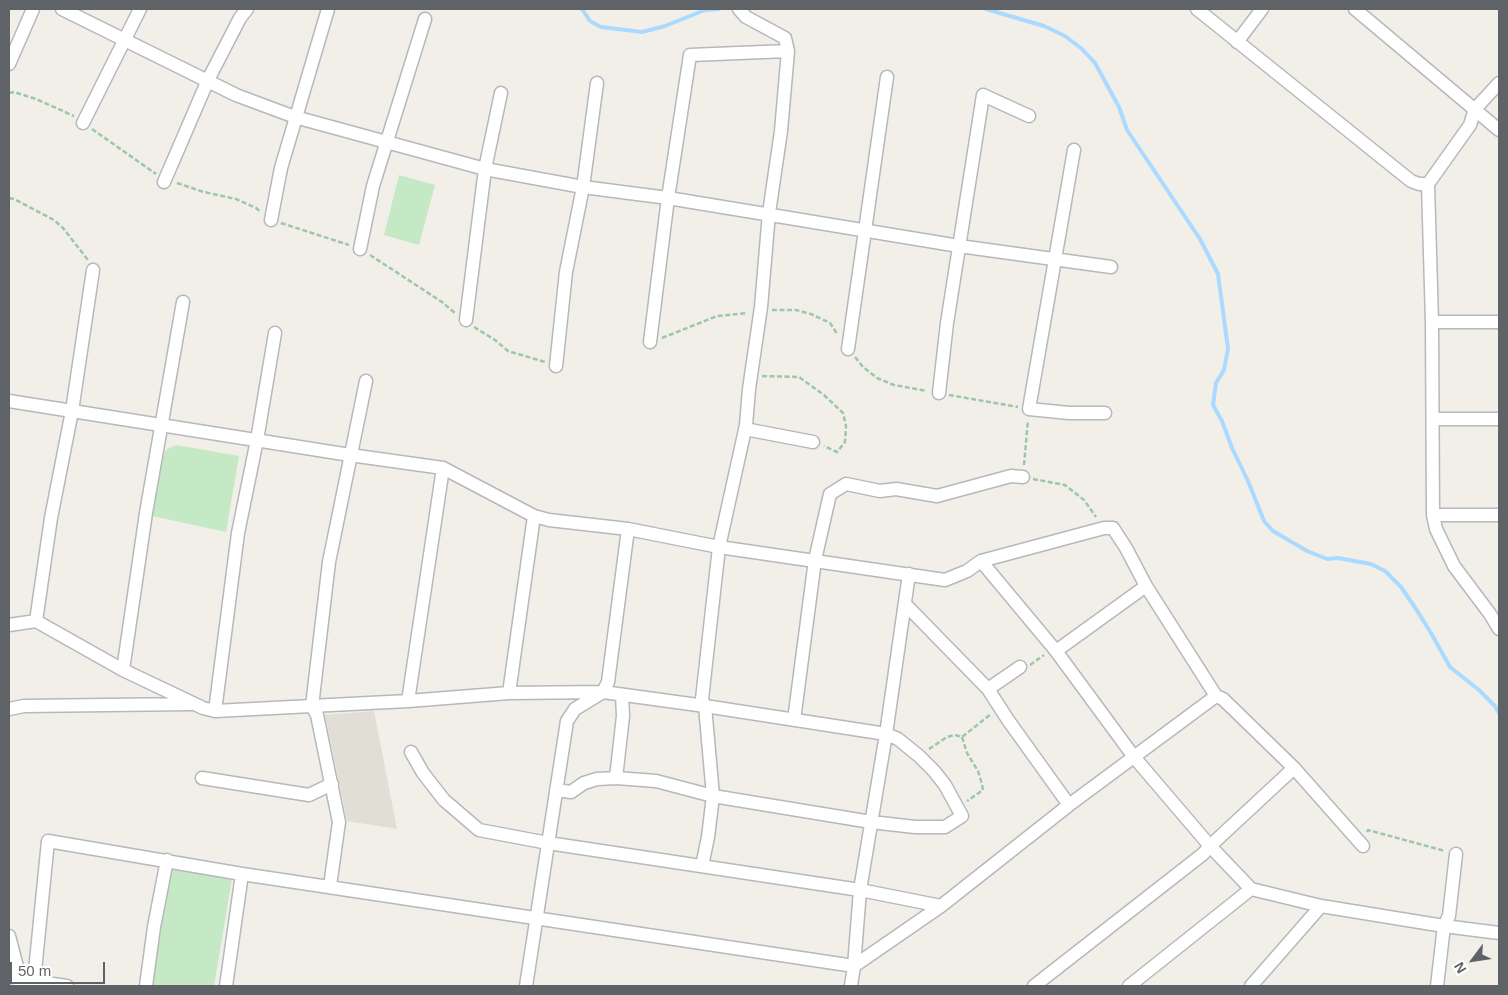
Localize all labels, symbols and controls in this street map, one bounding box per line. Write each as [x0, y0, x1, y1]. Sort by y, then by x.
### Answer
north arrow [1448, 935, 1498, 985]
scale bar [12, 952, 108, 984]
text: N [1451, 959, 1470, 976]
text: 50 m [18, 962, 51, 979]

